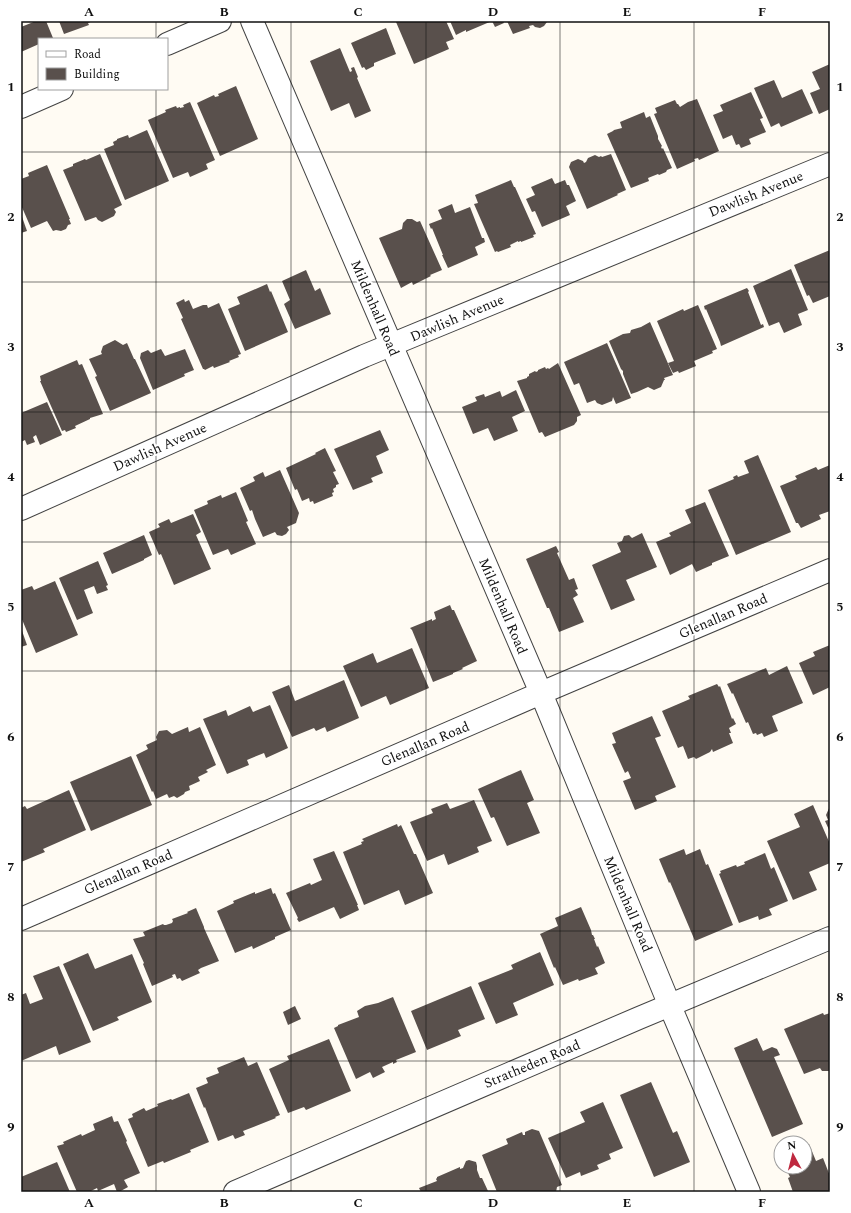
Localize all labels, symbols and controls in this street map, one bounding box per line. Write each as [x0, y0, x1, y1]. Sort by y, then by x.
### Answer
text: A [84, 2, 94, 22]
text: B [219, 2, 229, 22]
text: C [353, 2, 363, 22]
text: D [488, 2, 498, 22]
text: E [623, 2, 632, 22]
text: F [758, 2, 766, 22]
legend [38, 38, 168, 90]
text: Road [74, 45, 101, 64]
text: Building [74, 65, 120, 84]
text: 1 [7, 77, 15, 97]
text: 1 [836, 77, 844, 97]
street label: Dawlish Avenue [705, 165, 807, 223]
text: 2 [7, 207, 15, 227]
text: 2 [836, 207, 844, 227]
street label: Mildenhall Road [345, 257, 405, 360]
street label: Dawlish Avenue [407, 289, 508, 347]
text: 3 [7, 337, 15, 357]
text: 3 [836, 337, 844, 357]
street label: Dawlish Avenue [110, 417, 210, 477]
text: 4 [7, 467, 15, 487]
text: 4 [836, 467, 844, 487]
street label: Mildenhall Road [473, 555, 533, 658]
street label: Glenallan Road [675, 588, 771, 644]
text: 5 [7, 597, 15, 617]
text: 5 [836, 597, 844, 617]
street label: Glenallan Road [377, 716, 473, 772]
text: 6 [7, 727, 15, 747]
text: 6 [836, 727, 844, 747]
street label: Glenallan Road [80, 844, 176, 900]
street label: Mildenhall Road [598, 853, 658, 956]
text: 7 [7, 857, 15, 877]
text: 7 [836, 857, 844, 877]
text: 8 [7, 987, 15, 1007]
text: 8 [836, 987, 844, 1007]
street label: Stratheden Road [481, 1034, 584, 1094]
text: 9 [7, 1117, 15, 1137]
text: 9 [836, 1117, 844, 1137]
north arrow [773, 1135, 813, 1175]
text: N [786, 1137, 797, 1155]
text: A [84, 1193, 94, 1213]
text: B [219, 1193, 229, 1213]
text: C [353, 1193, 363, 1213]
text: D [488, 1193, 498, 1213]
text: E [623, 1193, 632, 1213]
text: F [758, 1193, 766, 1213]

